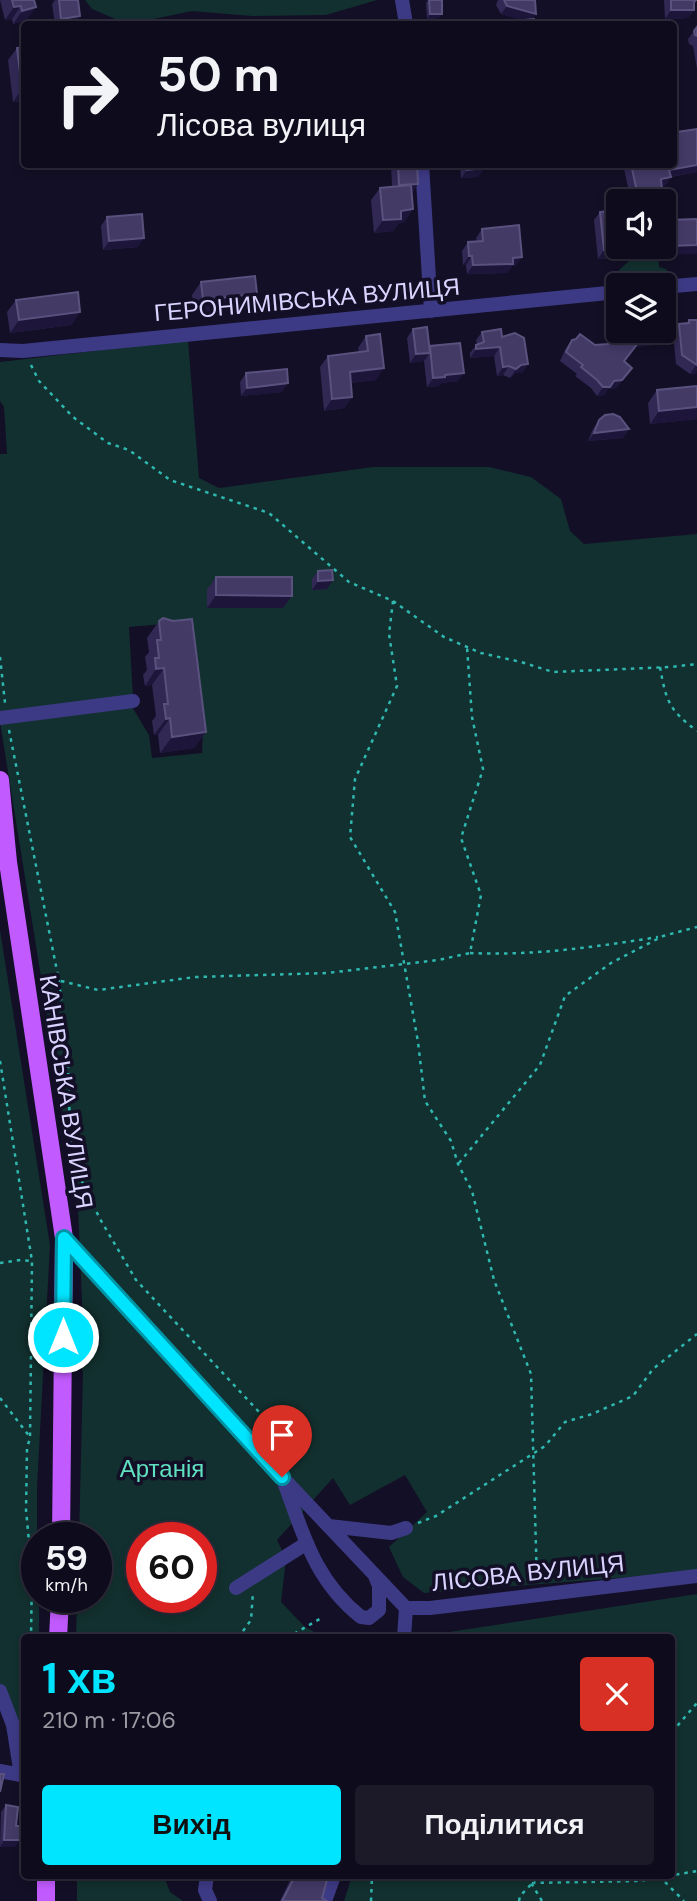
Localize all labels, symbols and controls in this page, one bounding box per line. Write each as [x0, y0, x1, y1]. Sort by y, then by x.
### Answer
text: 50 m [157, 42, 280, 106]
icon: right [42, 49, 133, 140]
text: Лісова вулиця [157, 104, 366, 146]
map controls [606, 189, 676, 343]
button: sound [606, 189, 676, 259]
street label: ГЕРОНИМІВСЬКА ВУЛИЦЯ [153, 271, 461, 328]
button: layers [606, 273, 676, 343]
street label: КАНІВСЬКА ВУЛИЦЯ [33, 973, 100, 1211]
position arrow [26, 1300, 100, 1374]
pin [252, 1405, 312, 1477]
icon: arrive [263, 1416, 301, 1454]
park label: Артанія [120, 1453, 204, 1484]
speed limit sign: 60 [126, 1522, 217, 1613]
text: 59 [45, 1535, 88, 1581]
street label: ЛІСОВА ВУЛИЦЯ [430, 1547, 626, 1598]
text: km/h [45, 1573, 88, 1597]
text: 1 хв [42, 1651, 116, 1706]
button: close [580, 1657, 654, 1731]
text: 210 m · 17:06 [42, 1705, 176, 1735]
button: Вихід [42, 1785, 341, 1865]
button: Поділитися [355, 1785, 654, 1865]

